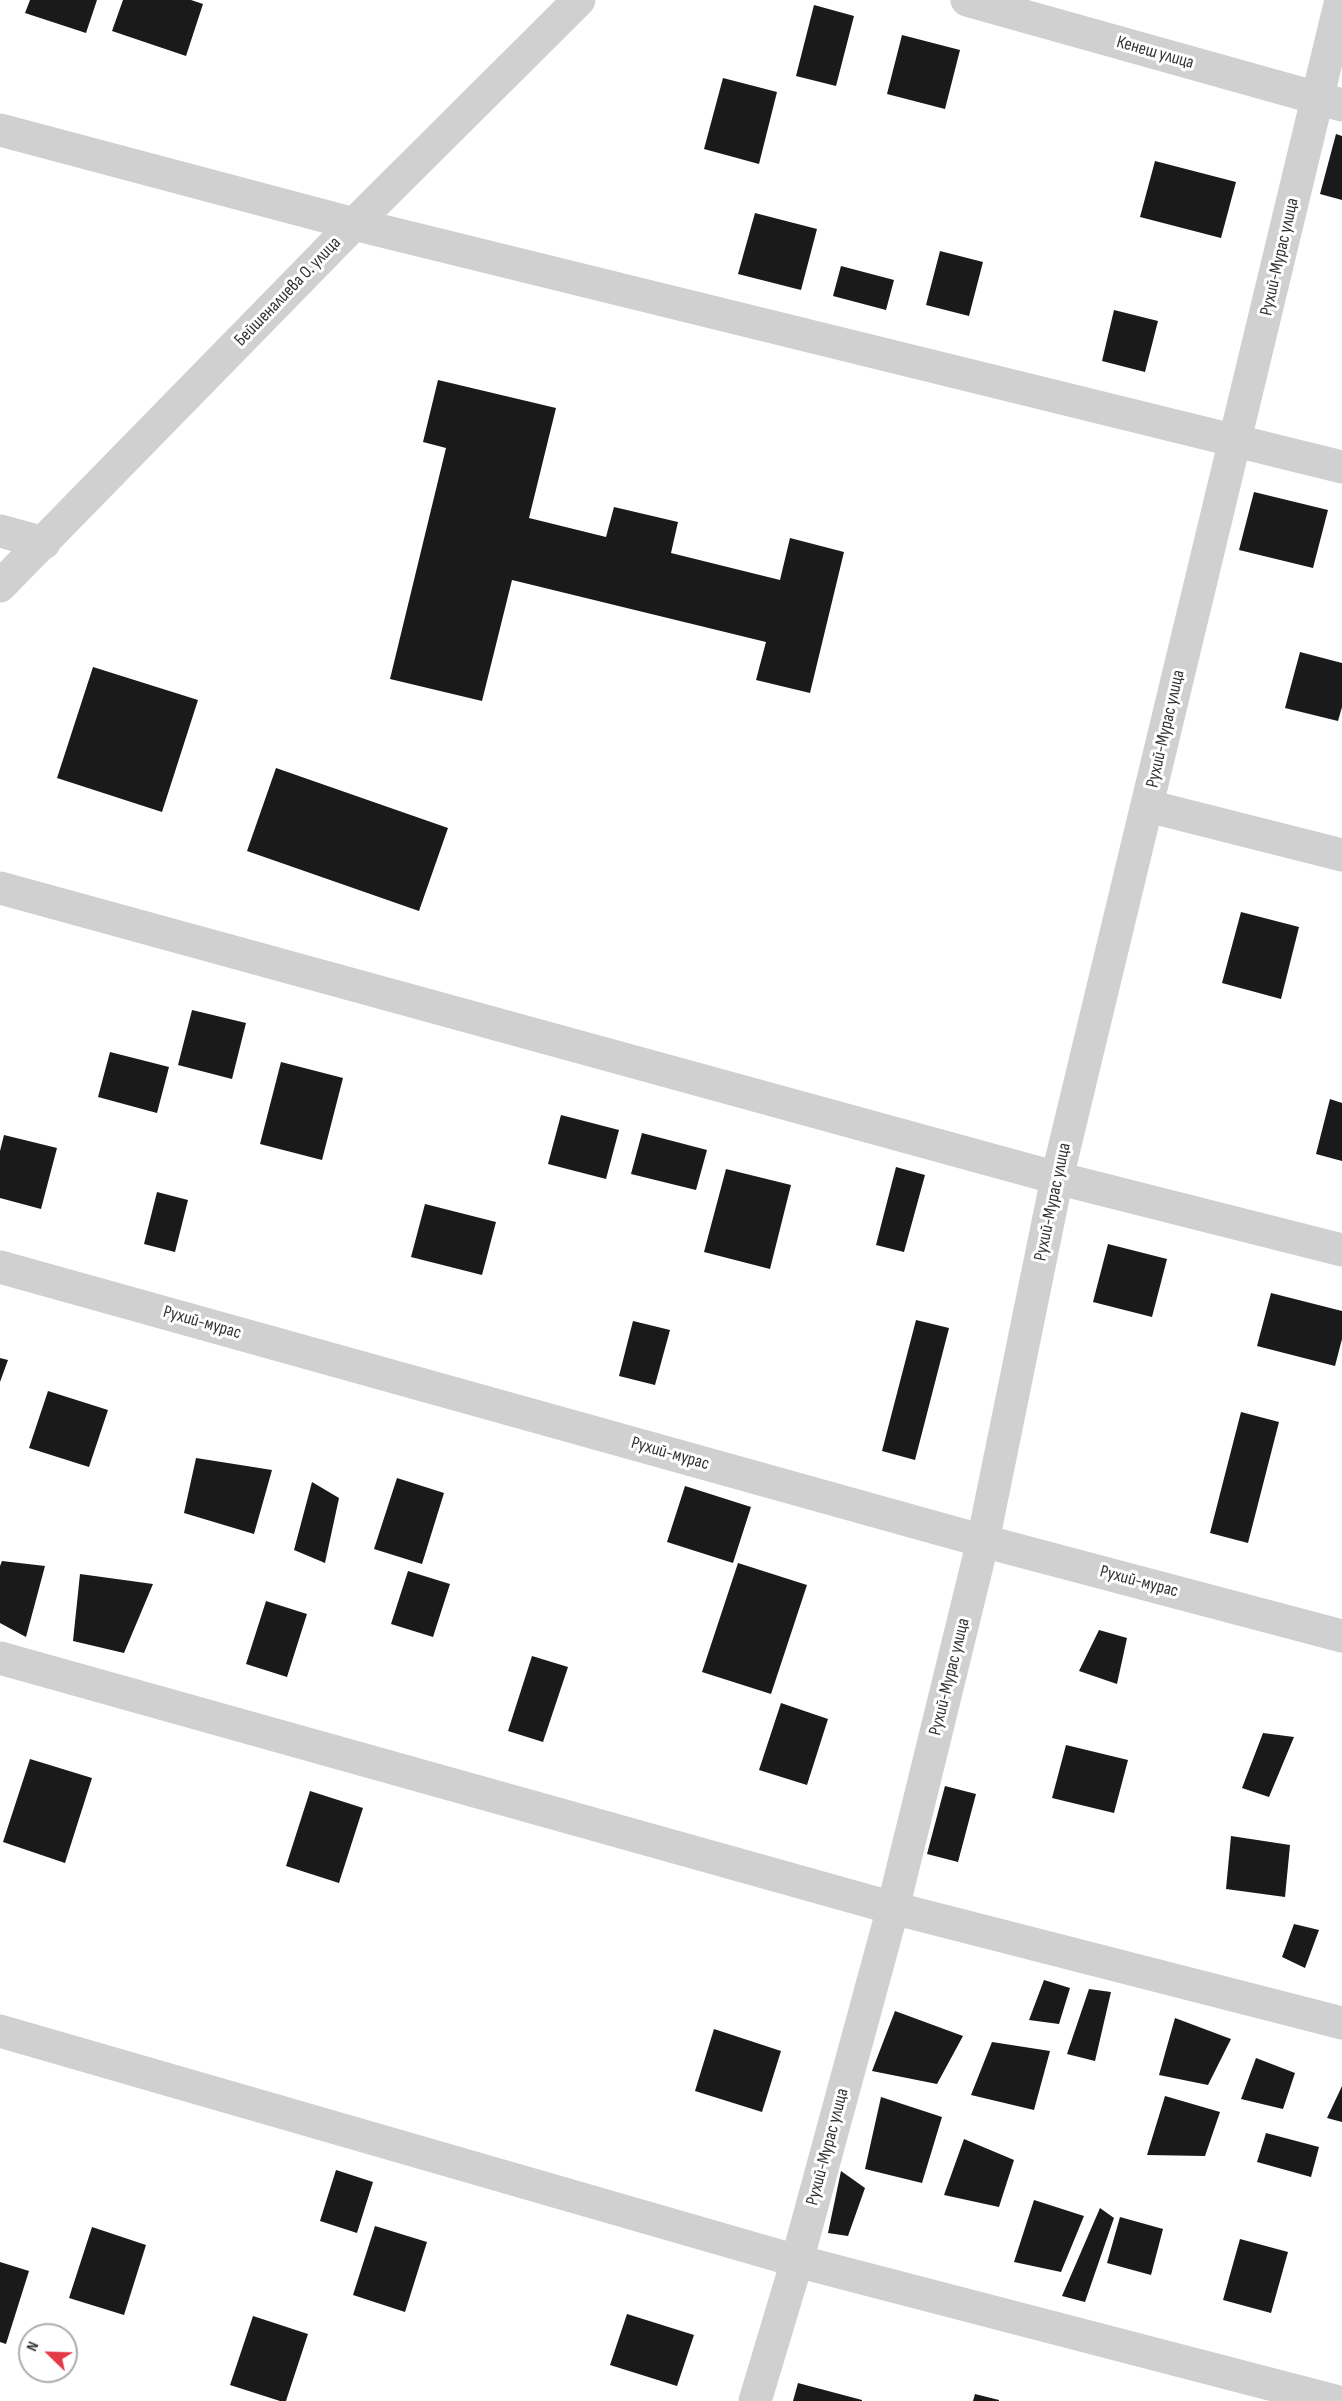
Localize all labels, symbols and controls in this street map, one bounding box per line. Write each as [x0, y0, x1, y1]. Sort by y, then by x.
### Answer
street label: Кенеш улица [1114, 32, 1196, 74]
street label: Рухий-Мурас улица [1256, 196, 1304, 318]
street label: Бейшеналиева О. улица [230, 233, 346, 351]
street label: Рухий-Мурас улица [1142, 668, 1190, 790]
street label: Рухий-Мурас улица [1030, 1141, 1076, 1263]
street label: Рухий-мурас [160, 1302, 244, 1344]
street label: Рухий-мурас [628, 1433, 712, 1475]
street label: Рухий-мурас [1097, 1561, 1181, 1603]
street label: Рухий-Мурас улица [925, 1616, 975, 1738]
street label: Рухий-Мурас улица [802, 2086, 854, 2208]
north arrow [18, 2323, 78, 2383]
text: N [22, 2339, 43, 2354]

